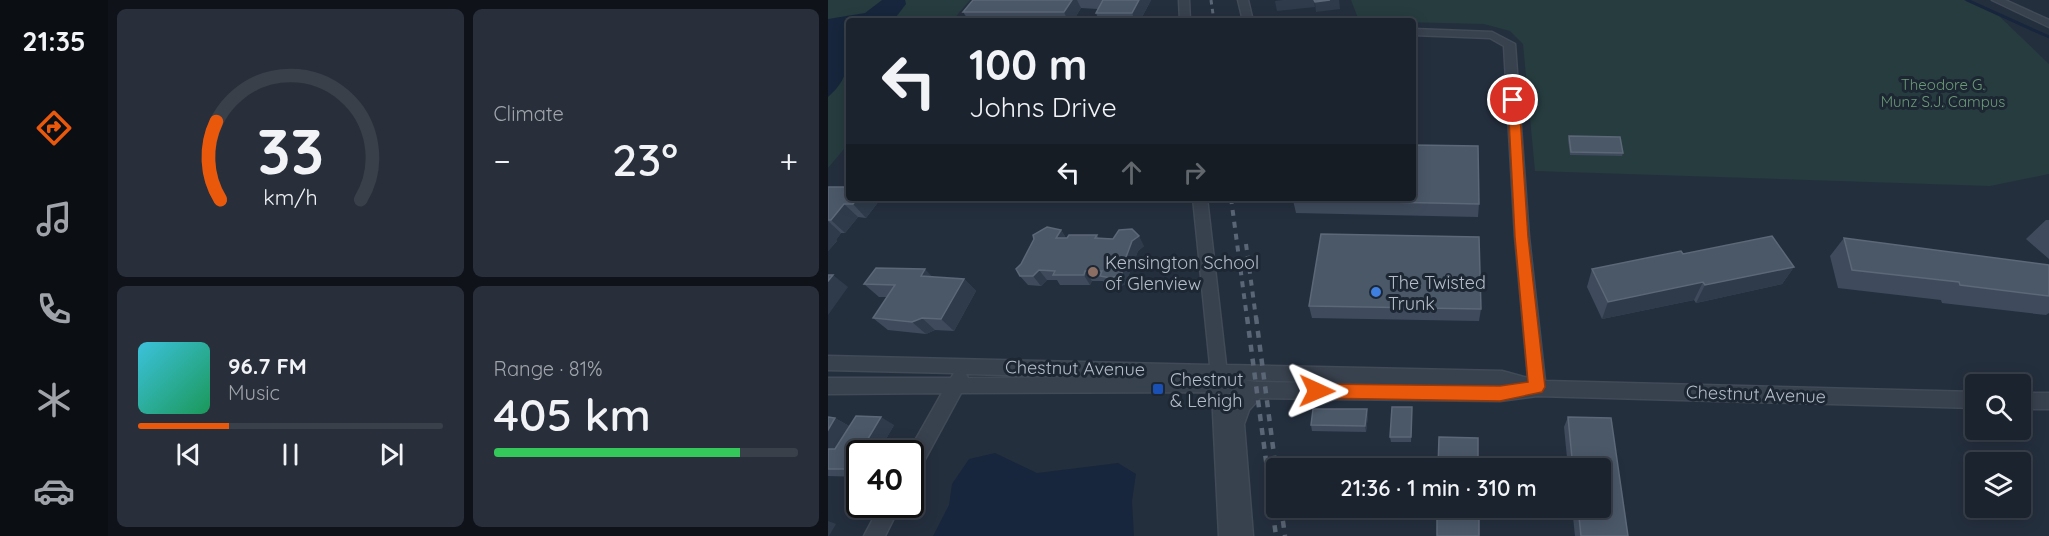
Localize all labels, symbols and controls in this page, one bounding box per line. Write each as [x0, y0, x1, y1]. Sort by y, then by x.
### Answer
text: 21:35 [22, 24, 86, 58]
text: 100 m [969, 38, 1087, 91]
icon: left [870, 42, 948, 120]
pin [1487, 74, 1538, 125]
park label: Theodore G. Munz S.J. Campus [1881, 75, 2005, 111]
icon: arrive [1496, 83, 1529, 116]
text: Johns Drive [969, 90, 1117, 124]
text: Climate [494, 101, 564, 126]
icon: directions [33, 107, 75, 149]
text: 33 [257, 112, 324, 190]
text: 23° [612, 131, 678, 187]
text: − [494, 140, 511, 181]
text: + [779, 140, 798, 181]
icon: left [1052, 156, 1085, 189]
icon: ahead [1115, 156, 1148, 189]
icon: right [1178, 156, 1211, 189]
text: km/h [263, 184, 317, 210]
icon: music [33, 198, 75, 240]
place label: Kensington School of Glenview [1105, 251, 1259, 295]
marker: Kensington School of Glenview [1086, 265, 1100, 279]
place label: The Twisted Trunk [1388, 271, 1486, 315]
marker: The Twisted Trunk [1369, 285, 1383, 299]
icon: phone [33, 288, 75, 330]
text: 96.7 FM [228, 352, 307, 380]
street label: Chestnut Avenue [1005, 355, 1145, 381]
text: Range · 81% [494, 356, 603, 381]
position arrow [1285, 359, 1349, 423]
place label: Chestnut & Lehigh [1170, 368, 1243, 412]
map controls [1965, 374, 2031, 518]
button: search [1965, 374, 2031, 440]
icon: climate [33, 379, 75, 421]
text: Music [228, 380, 280, 405]
street label: Chestnut Avenue [1686, 380, 1826, 408]
marker: Chestnut & Lehigh [1151, 382, 1165, 396]
text: 405 km [494, 386, 651, 442]
icon: previous [172, 438, 205, 471]
icon: pause [274, 438, 307, 471]
icon: next [375, 438, 408, 471]
speed limit sign: 40 [846, 440, 924, 518]
button: layers [1965, 452, 2031, 518]
icon: car [33, 470, 75, 512]
text: 21:36 · 1 min · 310 m [1340, 474, 1537, 502]

